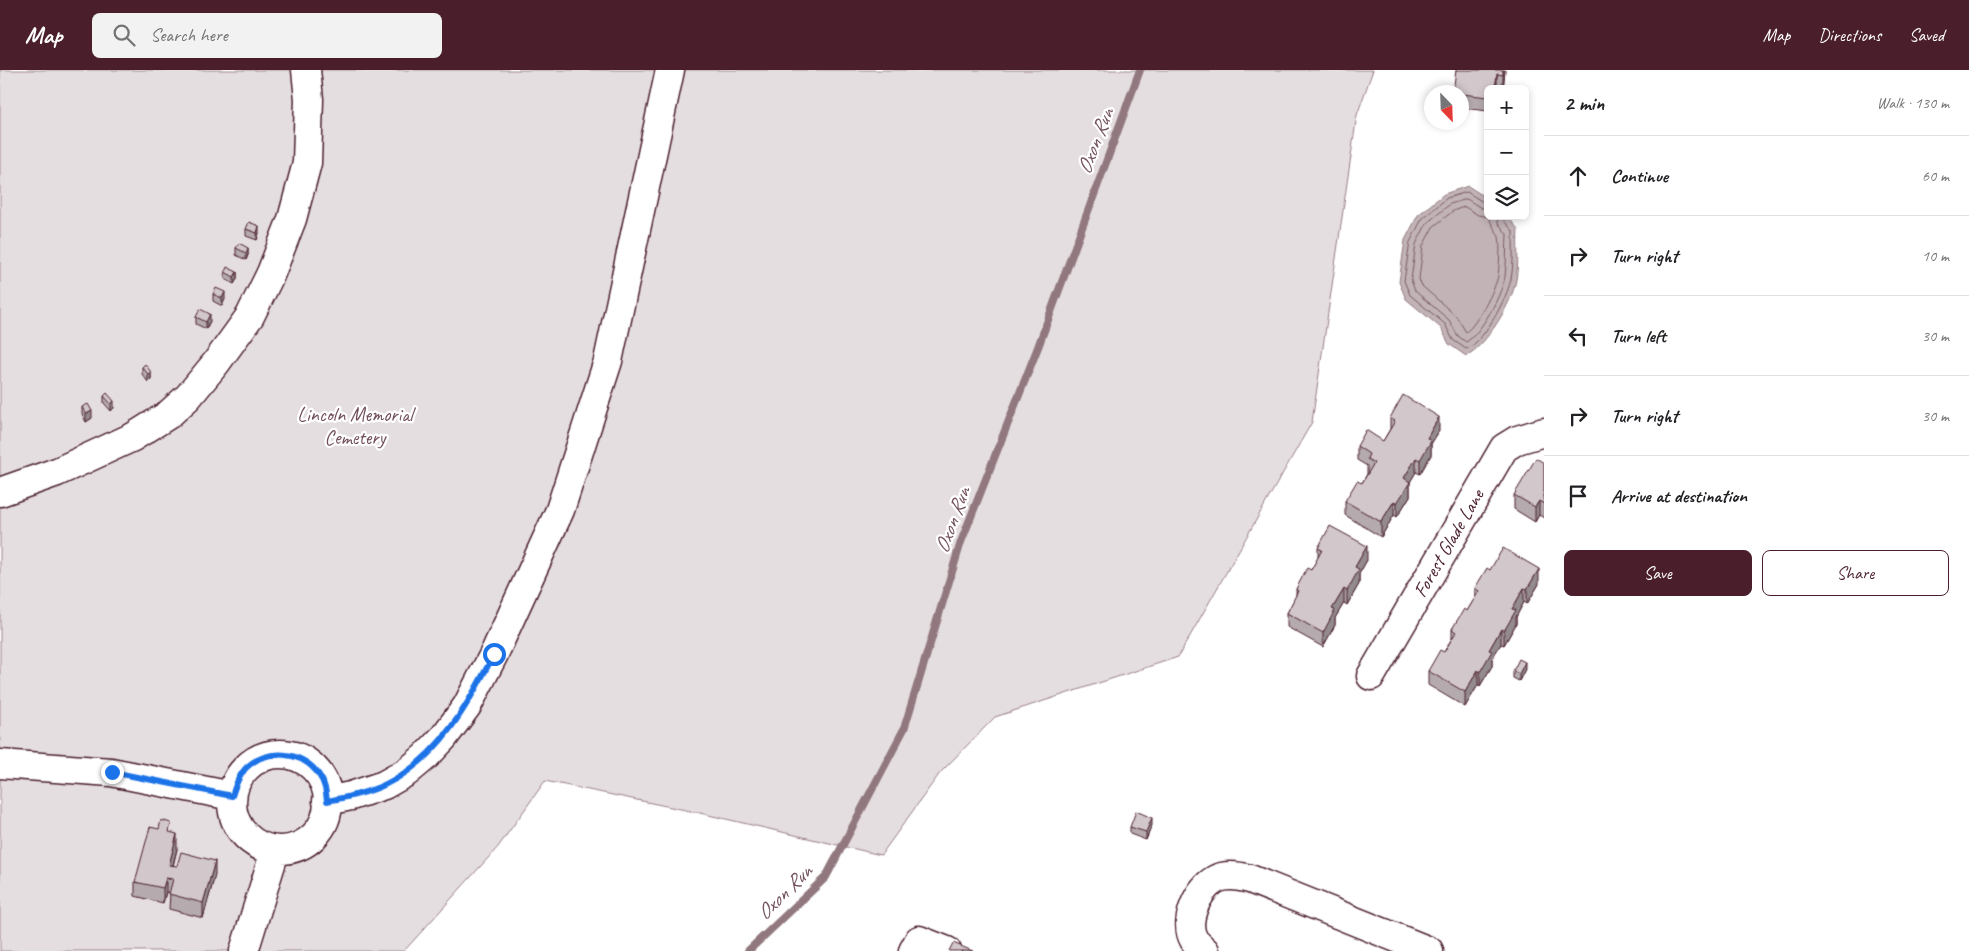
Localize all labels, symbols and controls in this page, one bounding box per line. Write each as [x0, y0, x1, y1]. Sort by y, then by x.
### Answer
search box [92, 13, 442, 58]
text: Map [25, 20, 62, 50]
icon: search [110, 21, 138, 49]
text: Search here [150, 23, 228, 47]
text: Map [1763, 24, 1790, 46]
text: Directions [1818, 24, 1881, 46]
text: Saved [1909, 24, 1944, 46]
north arrow [1424, 85, 1469, 130]
map controls [1484, 85, 1529, 220]
button: + [1484, 85, 1529, 130]
text: 2 min [1564, 90, 1604, 116]
text: Walk · 130 m [1877, 93, 1949, 113]
water label: Oxon Run [1071, 102, 1120, 178]
button: − [1484, 130, 1529, 175]
icon: ahead [1564, 162, 1592, 190]
text: Continue [1611, 164, 1668, 188]
text: 60 m [1922, 166, 1949, 186]
button: layers [1484, 175, 1529, 220]
icon: right [1564, 242, 1592, 270]
text: Turn right [1611, 244, 1678, 268]
text: 10 m [1922, 246, 1949, 266]
icon: left [1564, 322, 1592, 350]
text: Turn left [1611, 324, 1666, 348]
text: 30 m [1922, 326, 1949, 346]
park label: Lincoln Memorial Cemetery [297, 402, 416, 450]
icon: right [1564, 402, 1592, 430]
text: Turn right [1611, 404, 1678, 428]
text: 30 m [1922, 406, 1949, 426]
water label: Oxon Run [928, 481, 977, 557]
icon: arrive [1564, 482, 1592, 510]
street label: Forest Glade Lane [1407, 484, 1490, 602]
text: Arrive at destination [1611, 484, 1747, 508]
button: Save [1564, 550, 1752, 596]
button: Share [1762, 550, 1949, 596]
route start [483, 643, 506, 666]
route end [101, 761, 124, 784]
water label: Oxon Run [751, 857, 819, 925]

